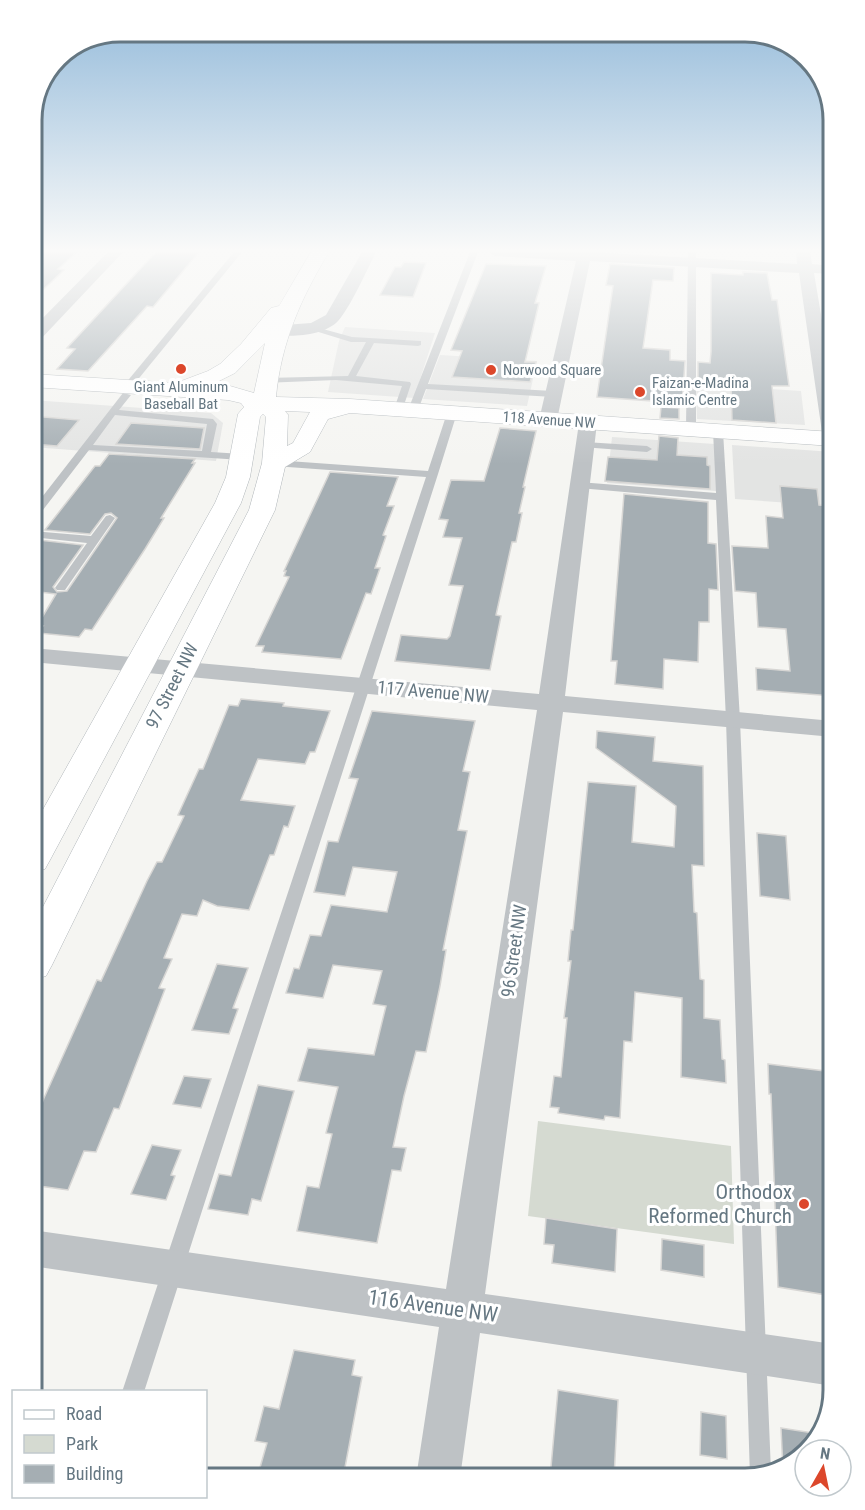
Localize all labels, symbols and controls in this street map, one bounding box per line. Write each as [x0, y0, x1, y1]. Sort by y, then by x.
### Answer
place label: Norwood Square [503, 361, 601, 379]
marker: Giant Aluminum Baseball Bat [174, 362, 188, 376]
marker: Norwood Square [484, 363, 498, 377]
place label: Faizan-e-Madina Islamic Centre [652, 374, 749, 409]
place label: Giant Aluminum Baseball Bat [134, 378, 228, 413]
marker: Faizan-e-Madina Islamic Centre [633, 385, 647, 399]
street label: 118 Avenue NW [502, 408, 597, 432]
street label: 97 Street NW [141, 639, 202, 732]
street label: 117 Avenue NW [377, 676, 490, 707]
street label: 96 Street NW [497, 903, 530, 998]
place label: Orthodox Reformed Church [648, 1180, 792, 1228]
marker: Orthodox Reformed Church [797, 1197, 811, 1211]
street label: 116 Avenue NW [367, 1285, 499, 1327]
legend [12, 1390, 207, 1498]
text: Road [66, 1403, 102, 1424]
text: Park [66, 1433, 98, 1454]
north arrow [793, 1438, 853, 1498]
text: N [819, 1444, 832, 1464]
text: Building [66, 1463, 123, 1484]

